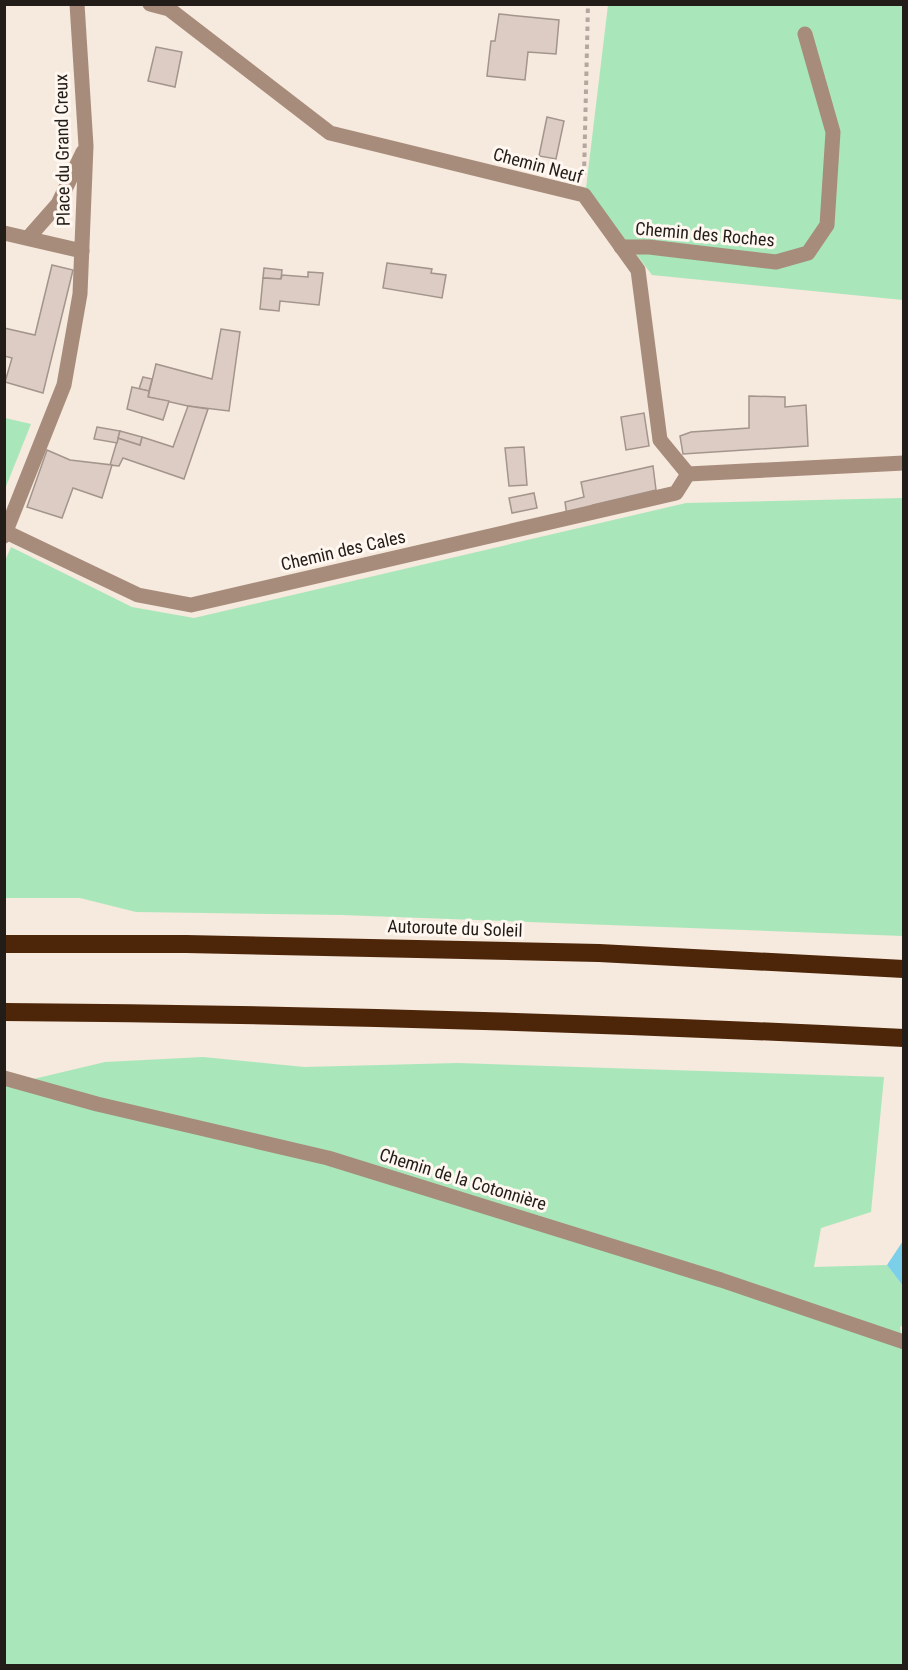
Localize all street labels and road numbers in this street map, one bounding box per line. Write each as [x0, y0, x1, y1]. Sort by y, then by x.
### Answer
street label: Place du Grand Creux [50, 74, 74, 226]
street label: Chemin Neuf [491, 143, 585, 187]
street label: Chemin des Roches [634, 217, 776, 251]
street label: Chemin des Cales [279, 525, 407, 575]
street label: Autoroute du Soleil [387, 915, 523, 941]
street label: Chemin de la Cotonnière [377, 1144, 549, 1214]

